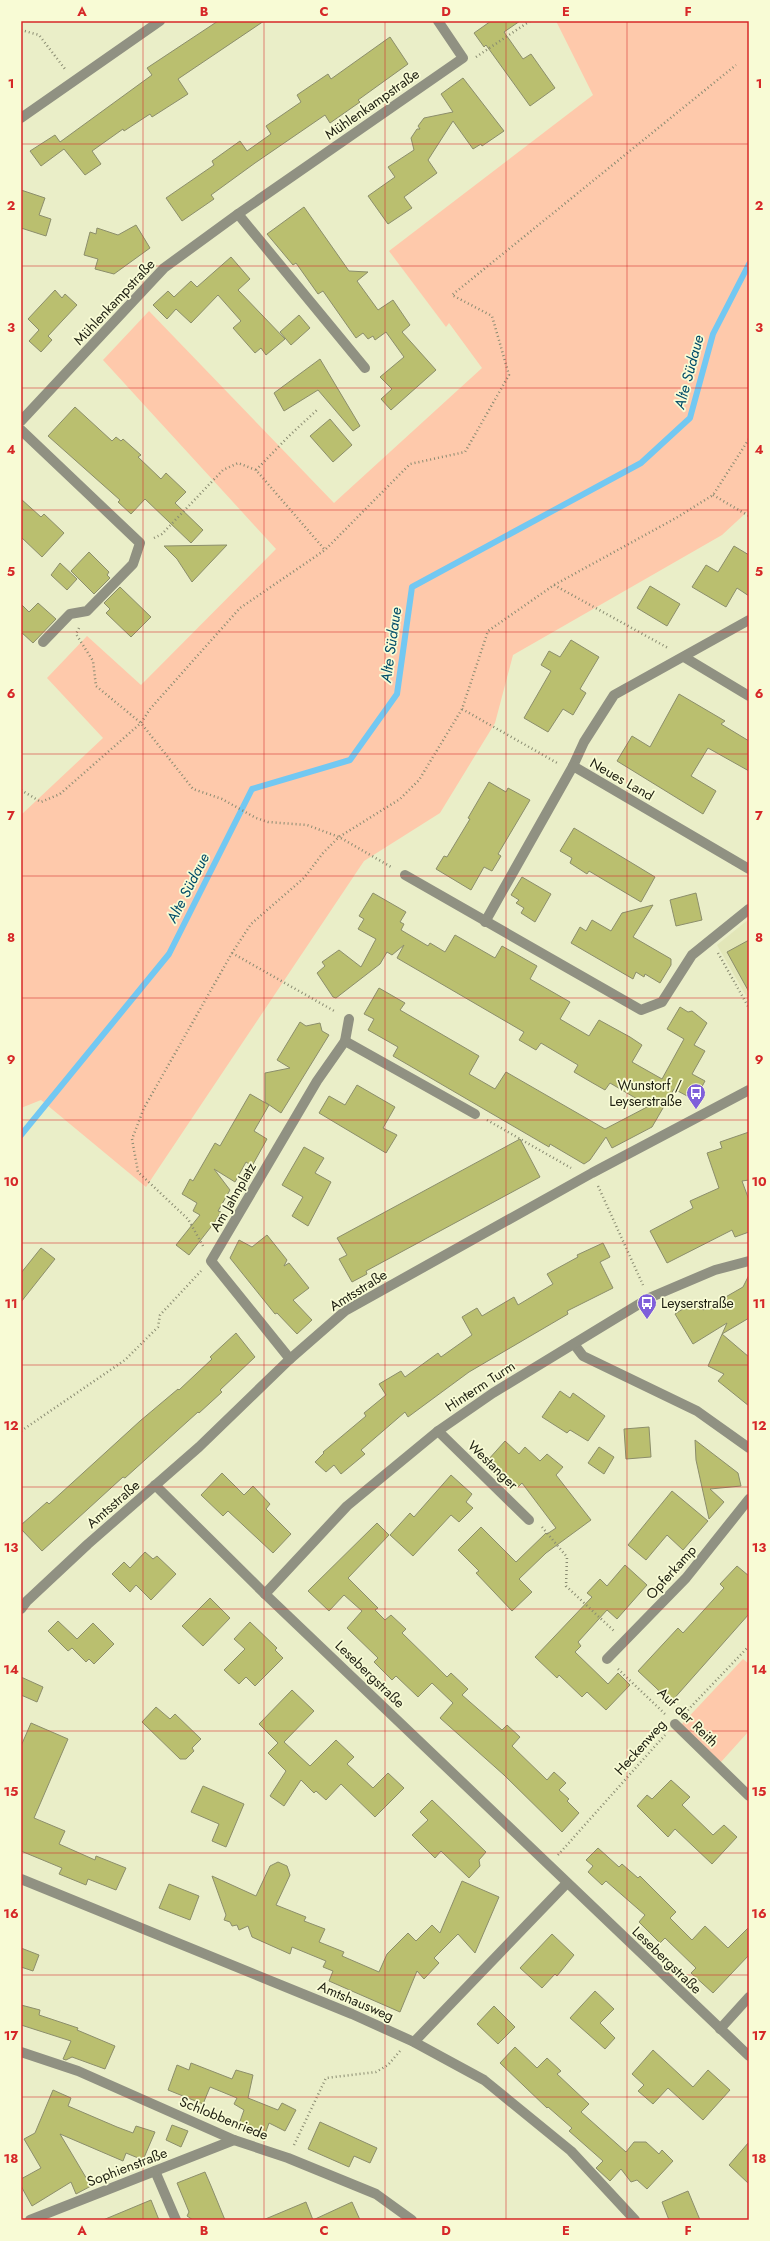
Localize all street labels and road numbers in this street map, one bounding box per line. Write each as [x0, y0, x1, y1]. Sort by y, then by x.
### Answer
street label: Mühlenkampstraße [321, 64, 423, 144]
street label: Mühlenkampstraße [69, 254, 159, 350]
street label: Neues Land [586, 753, 658, 805]
street label: Am Jahnplatz [205, 1158, 261, 1235]
street label: Amtsstraße [325, 1264, 391, 1316]
street label: Hinterm Turm [441, 1356, 519, 1416]
street label: Westanger [463, 1436, 523, 1494]
street label: Amtsstraße [82, 1475, 144, 1533]
street label: Opferkamp [641, 1540, 701, 1604]
street label: Lesebergstraße [331, 1636, 409, 1712]
street label: Auf der Reith [653, 1683, 723, 1751]
street label: Heckenweg [610, 1715, 670, 1779]
street label: Lesebergstraße [628, 1922, 706, 1998]
street label: Amtshausweg [315, 1976, 397, 2026]
street label: Schlobbenriede [177, 2091, 271, 2145]
street label: Sophienstraße [84, 2143, 170, 2191]

